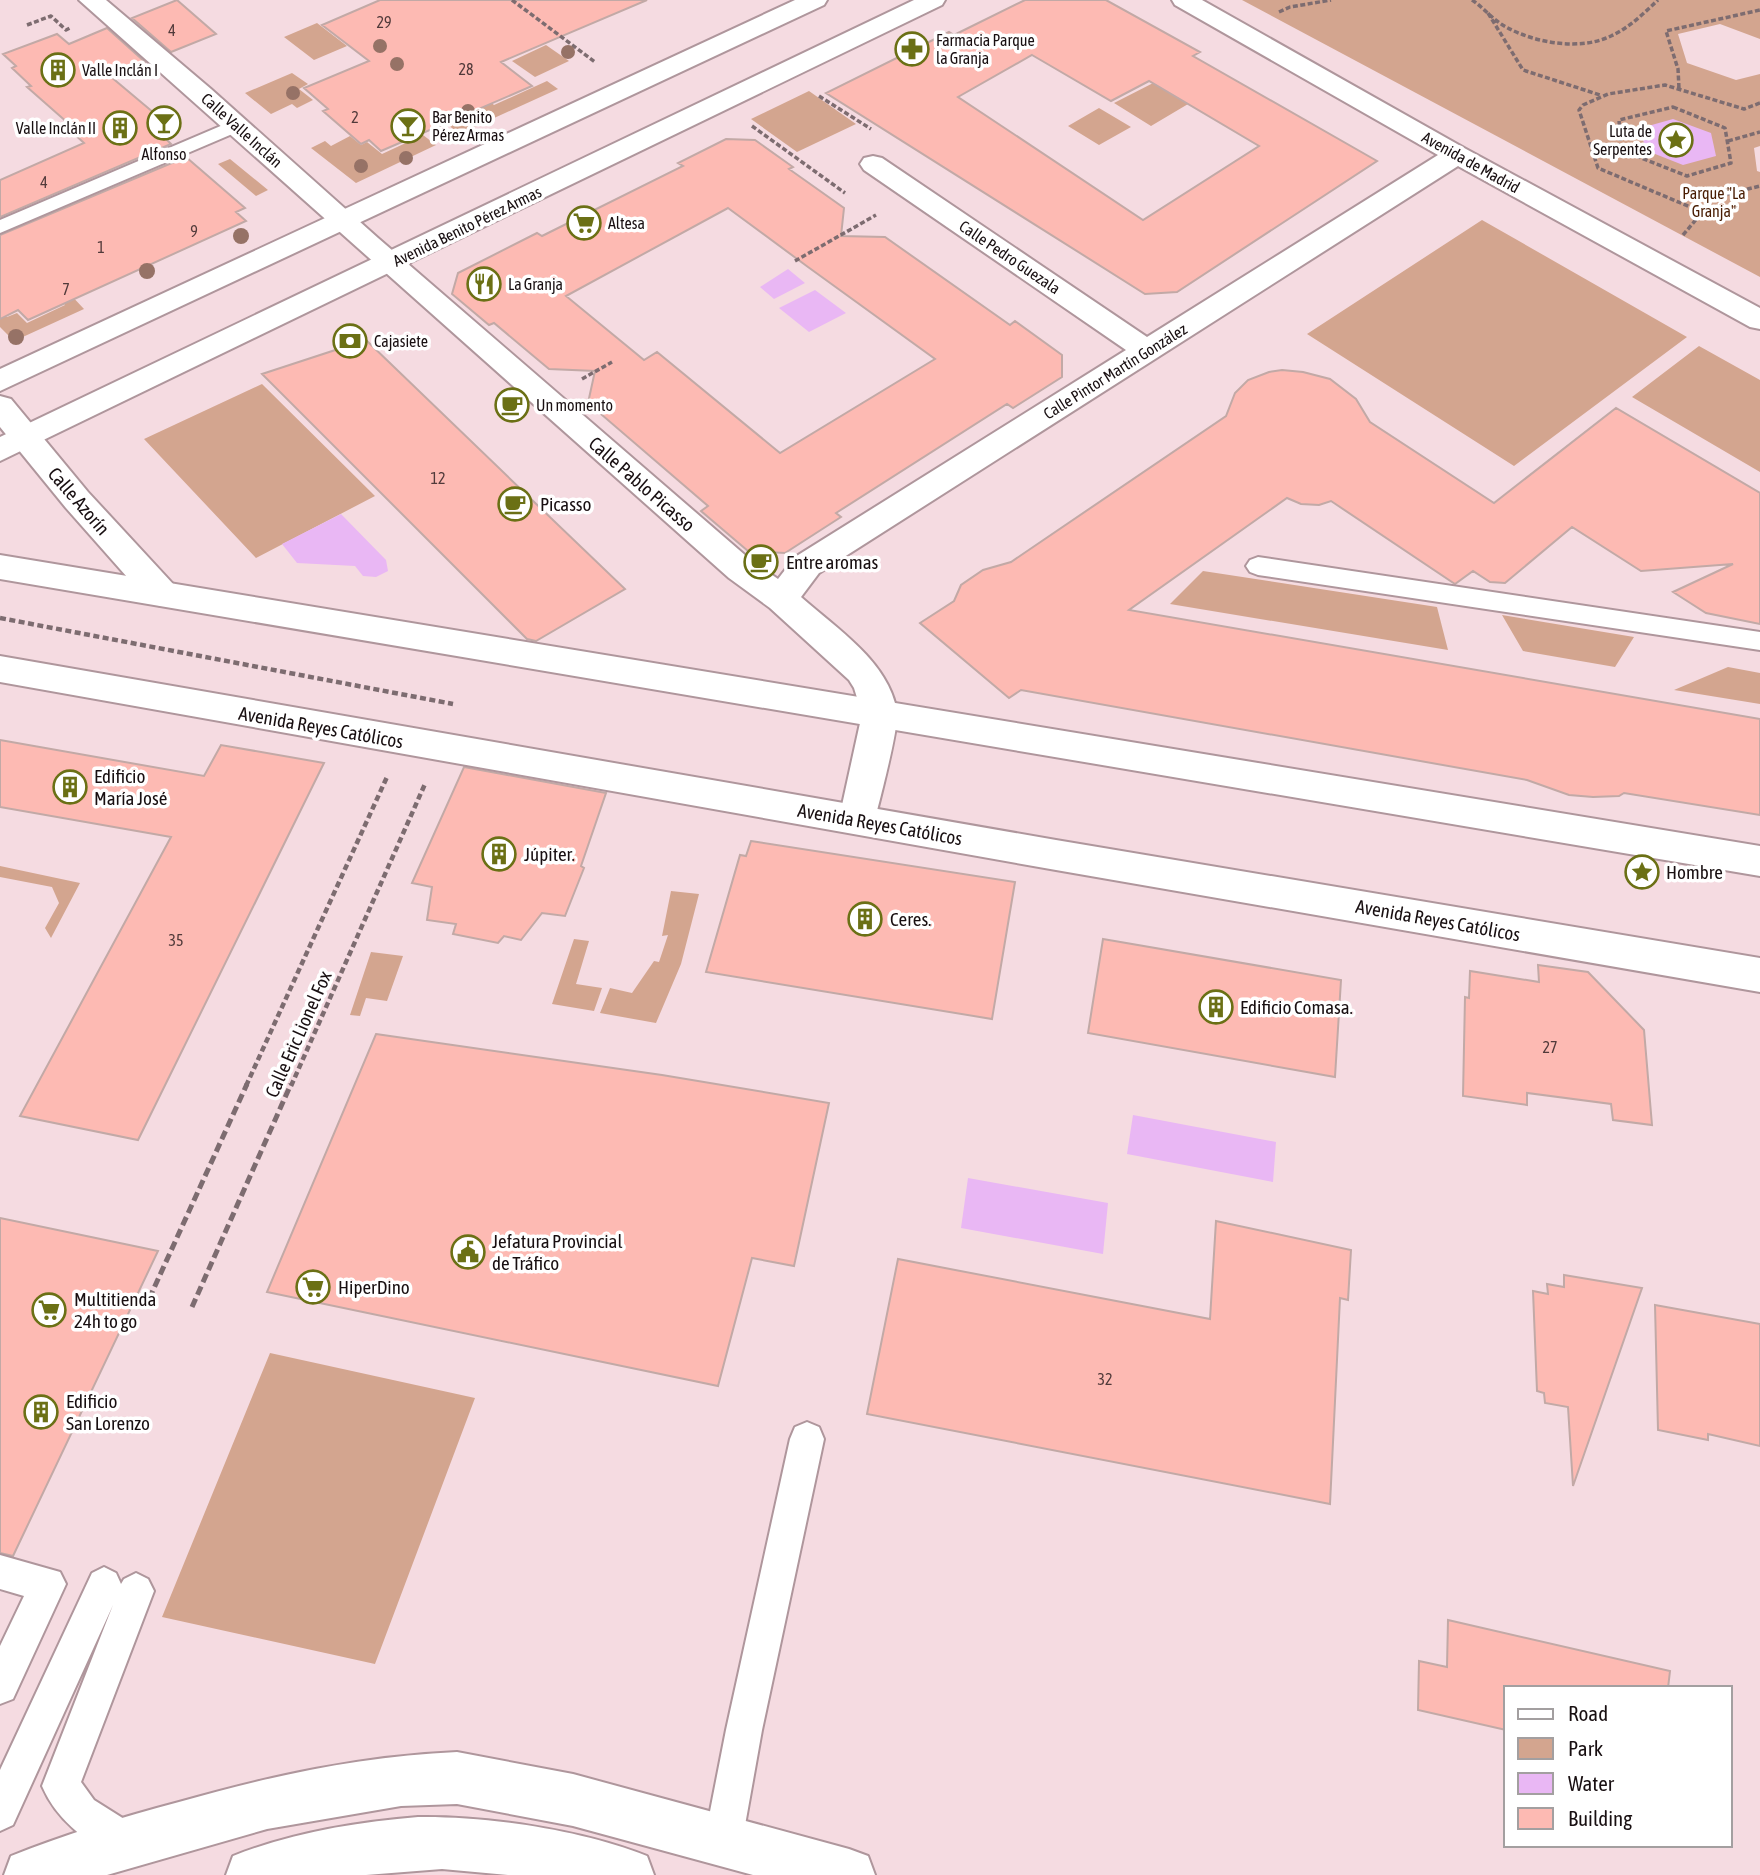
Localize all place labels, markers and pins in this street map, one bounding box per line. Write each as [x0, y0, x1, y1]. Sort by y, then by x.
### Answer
pharmacy icon: Farmacia Parque la Granja [893, 30, 931, 68]
place label: Farmacia Parque la Granja [936, 31, 1035, 68]
building icon: Valle Inclán I [39, 51, 77, 89]
place label: Valle Inclán I [82, 61, 158, 79]
bar icon: Alfonso [145, 104, 183, 142]
bar icon: Bar Benito Pérez Armas [389, 107, 427, 145]
place label: Bar Benito Pérez Armas [432, 108, 504, 144]
building icon: Valle Inclán II [101, 109, 139, 147]
place label: Valle Inclán II [16, 119, 96, 137]
place icon: Luta de Serpentes [1657, 121, 1695, 159]
place label: Luta de Serpentes [1593, 122, 1652, 159]
place label: Alfonso [142, 145, 186, 163]
supermarket icon: Altesa [565, 204, 603, 242]
place label: Altesa [608, 214, 645, 232]
restaurant icon: La Granja [465, 265, 503, 303]
place label: La Granja [508, 275, 563, 294]
bank icon: Cajasiete [331, 322, 369, 360]
place label: Cajasiete [374, 332, 428, 351]
cafe icon: Un momento [493, 386, 531, 424]
place label: Un momento [536, 396, 613, 414]
cafe icon: Picasso [496, 485, 534, 523]
place label: Picasso [540, 493, 592, 515]
cafe icon: Entre aromas [742, 543, 780, 581]
place label: Entre aromas [786, 551, 879, 573]
place label: Edificio María José [94, 765, 167, 809]
building icon: Edificio María José [51, 768, 89, 806]
building icon: Júpiter. [480, 835, 518, 873]
place label: Júpiter. [524, 843, 575, 865]
place icon: Hombre [1623, 853, 1661, 891]
place label: Hombre [1666, 861, 1723, 883]
building icon: Ceres. [846, 900, 884, 938]
place label: Ceres. [890, 908, 932, 930]
building icon: Edificio Comasa. [1197, 988, 1235, 1026]
place label: Edificio Comasa. [1240, 996, 1353, 1018]
place label: Jefatura Provincial de Tráfico [492, 1230, 622, 1274]
public building icon: Jefatura Provincial de Tráfico [449, 1233, 487, 1271]
supermarket icon: HiperDino [294, 1268, 332, 1306]
place label: HiperDino [338, 1276, 410, 1298]
place label: Multitienda 24h to go [74, 1288, 156, 1332]
supermarket icon: Multitienda 24h to go [30, 1291, 68, 1329]
place label: Edificio San Lorenzo [66, 1390, 150, 1434]
building icon: Edificio San Lorenzo [22, 1393, 60, 1431]

